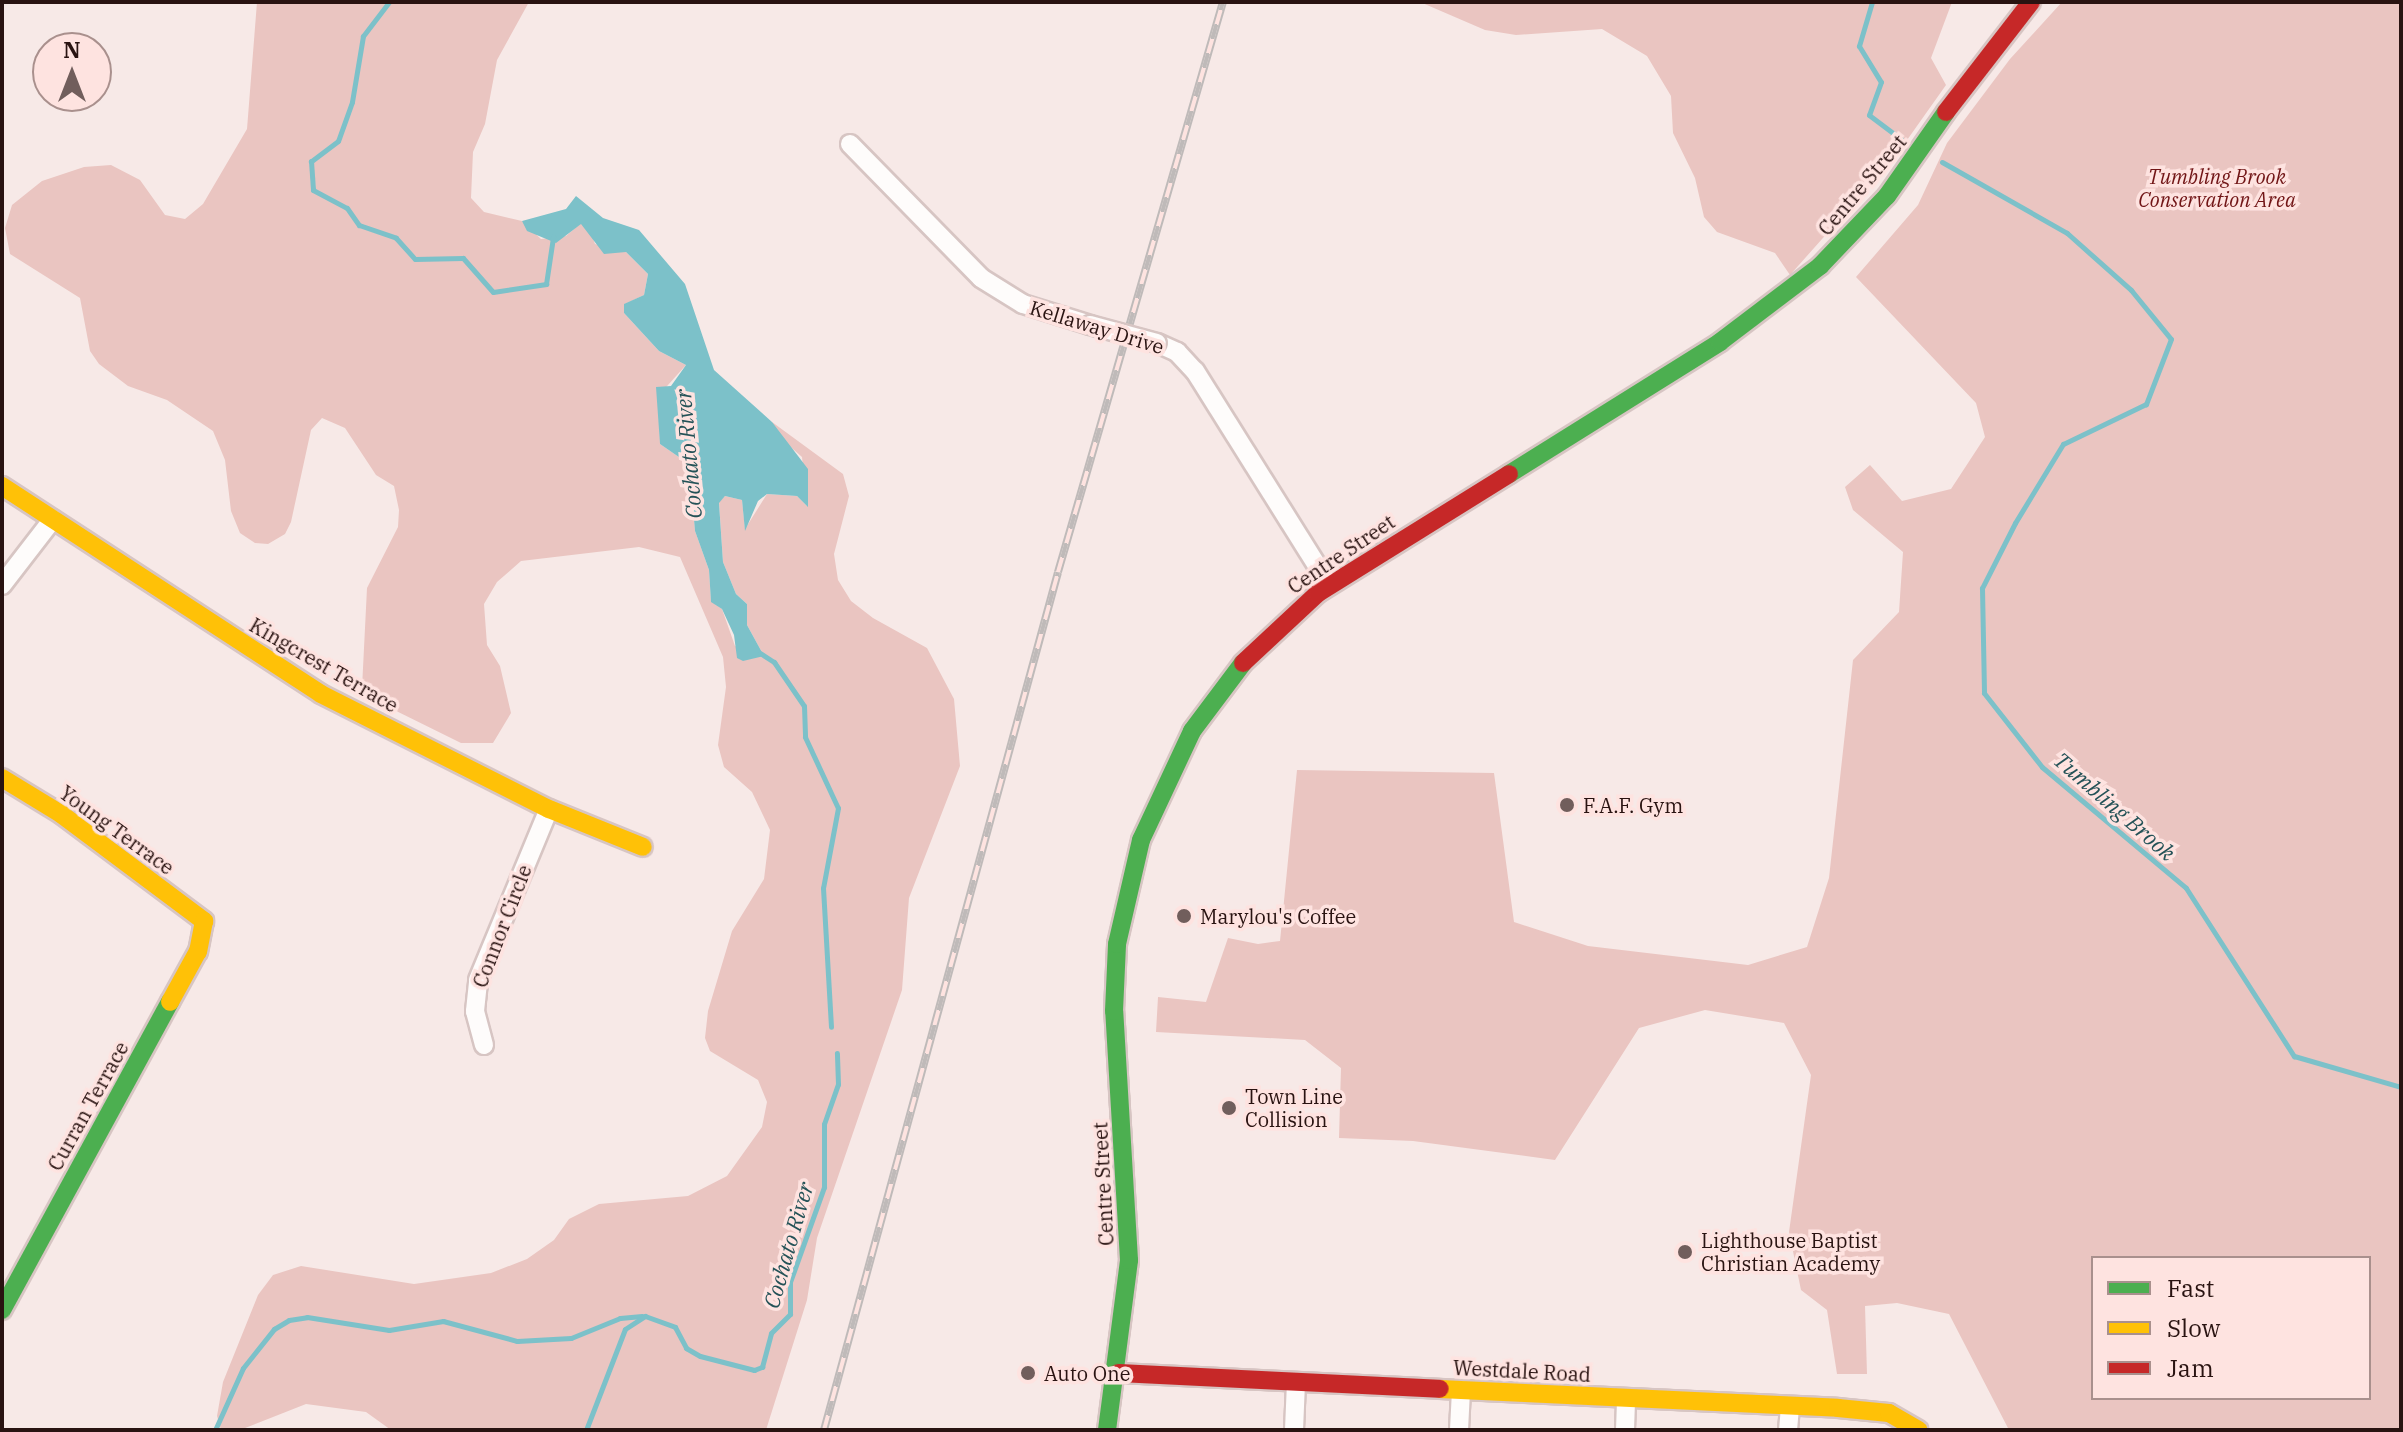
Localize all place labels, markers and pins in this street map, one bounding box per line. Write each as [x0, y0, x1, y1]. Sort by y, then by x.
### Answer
place label: F.A.F. Gym [1583, 793, 1683, 817]
marker: F.A.F. Gym [1558, 796, 1576, 814]
place label: Marylou's Coffee [1200, 904, 1356, 928]
marker: Marylou's Coffee [1175, 907, 1193, 925]
place label: Town Line Collision [1245, 1084, 1343, 1131]
marker: Town Line Collision [1220, 1099, 1238, 1117]
place label: Lighthouse Baptist Christian Academy [1701, 1228, 1880, 1275]
marker: Lighthouse Baptist Christian Academy [1676, 1243, 1694, 1261]
place label: Auto One [1044, 1361, 1130, 1385]
marker: Auto One [1019, 1364, 1037, 1382]

